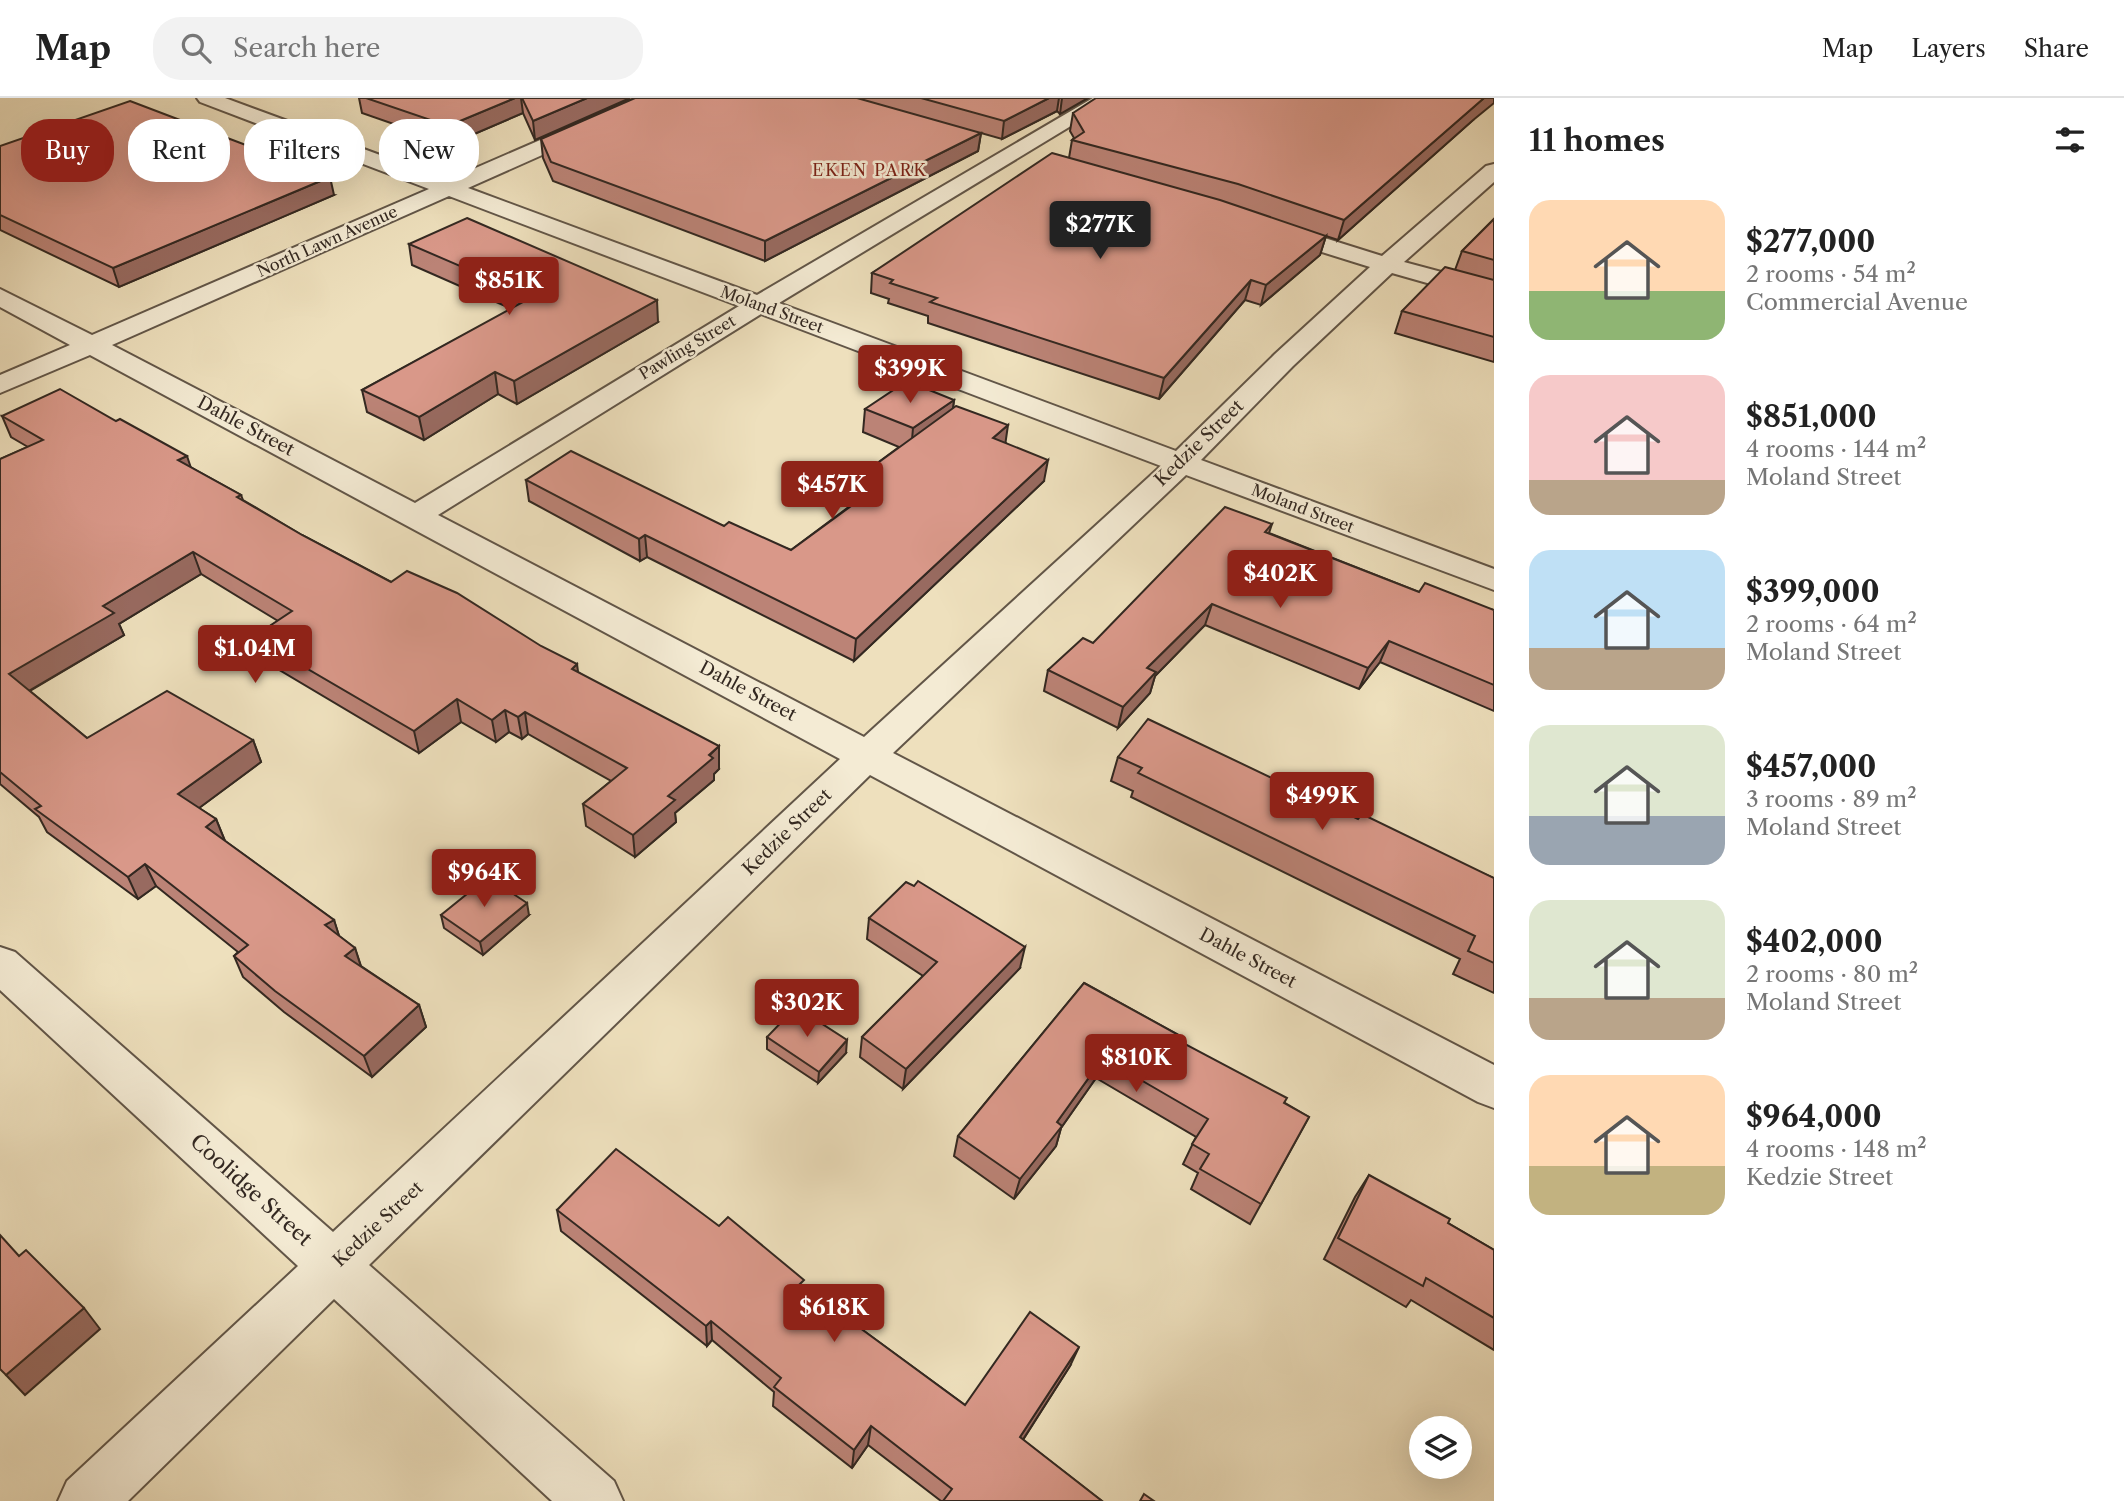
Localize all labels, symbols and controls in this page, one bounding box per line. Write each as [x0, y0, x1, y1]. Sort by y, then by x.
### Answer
search box [153, 17, 643, 80]
text: Map [35, 28, 111, 69]
icon: search [177, 29, 215, 67]
text: Search here [233, 32, 380, 64]
text: Map [1822, 34, 1873, 63]
text: Layers [1911, 34, 1986, 63]
text: Share [2024, 34, 2089, 63]
chip: Buy [21, 119, 114, 182]
chip: Rent [128, 119, 230, 182]
chip: Filters [244, 119, 365, 182]
chip: New [379, 119, 479, 182]
icon: filters [2051, 121, 2089, 159]
text: 11 homes [1529, 122, 1665, 159]
district label: EKEN PARK [812, 160, 928, 180]
street label: North Lawn Avenue [254, 201, 400, 281]
pin: $277K [1051, 202, 1149, 261]
text: $277K [1066, 210, 1134, 238]
text: $277,000 [1746, 223, 1875, 260]
icon: home [1585, 228, 1669, 312]
pin: $851K [460, 258, 558, 317]
text: 2 rooms · 54 m² [1746, 260, 1916, 288]
text: $851K [475, 266, 543, 294]
street label: Moland Street [718, 281, 827, 337]
text: Commercial Avenue [1746, 288, 1968, 316]
street label: Pawling Street [635, 310, 739, 384]
pin: $399K [861, 345, 959, 405]
text: $399K [874, 354, 946, 382]
street label: Dahle Street [194, 391, 299, 461]
street label: Kedzie Street [1150, 395, 1249, 491]
text: $851,000 [1746, 398, 1877, 435]
icon: home [1585, 403, 1669, 487]
text: 4 rooms · 144 m² [1746, 435, 1926, 463]
pin: $457K [783, 462, 881, 521]
text: Moland Street [1746, 463, 1901, 491]
text: $457K [797, 470, 867, 498]
street label: Moland Street [1249, 479, 1357, 537]
pin: $402K [1231, 550, 1329, 610]
text: $402K [1243, 559, 1317, 587]
text: $399,000 [1746, 573, 1880, 610]
icon: home [1585, 578, 1669, 662]
text: 2 rooms · 64 m² [1746, 610, 1917, 638]
pin: $1.04M [198, 626, 312, 685]
text: $1.04M [214, 634, 296, 662]
text: Moland Street [1746, 638, 1901, 666]
street label: Dahle Street [696, 656, 801, 726]
text: $457,000 [1746, 748, 1876, 785]
icon: home [1585, 753, 1669, 837]
pin: $499K [1273, 772, 1371, 832]
text: $499K [1286, 781, 1358, 809]
street label: Kedzie Street [738, 784, 837, 880]
text: 3 rooms · 89 m² [1746, 785, 1917, 813]
text: Moland Street [1746, 813, 1901, 841]
pin: $964K [435, 850, 533, 909]
text: $964K [448, 858, 520, 886]
street label: Dahle Street [1196, 923, 1301, 993]
text: $402,000 [1746, 923, 1883, 960]
icon: home [1585, 928, 1669, 1012]
text: 2 rooms · 80 m² [1746, 960, 1918, 988]
pin: $302K [758, 979, 856, 1039]
text: $302K [771, 988, 843, 1016]
text: Moland Street [1746, 988, 1901, 1016]
pin: $810K [1087, 1034, 1185, 1094]
text: $810K [1101, 1043, 1171, 1071]
text: $964,000 [1746, 1098, 1882, 1135]
icon: home [1585, 1103, 1669, 1187]
street label: Coolidge Street [185, 1128, 318, 1251]
text: 4 rooms · 148 m² [1746, 1135, 1927, 1163]
text: Kedzie Street [1746, 1163, 1893, 1191]
street label: Kedzie Street [328, 1176, 428, 1271]
pin: $618K [785, 1284, 883, 1344]
text: $618K [799, 1293, 869, 1321]
map controls [1409, 1416, 1472, 1479]
button: layers [1409, 1416, 1472, 1479]

